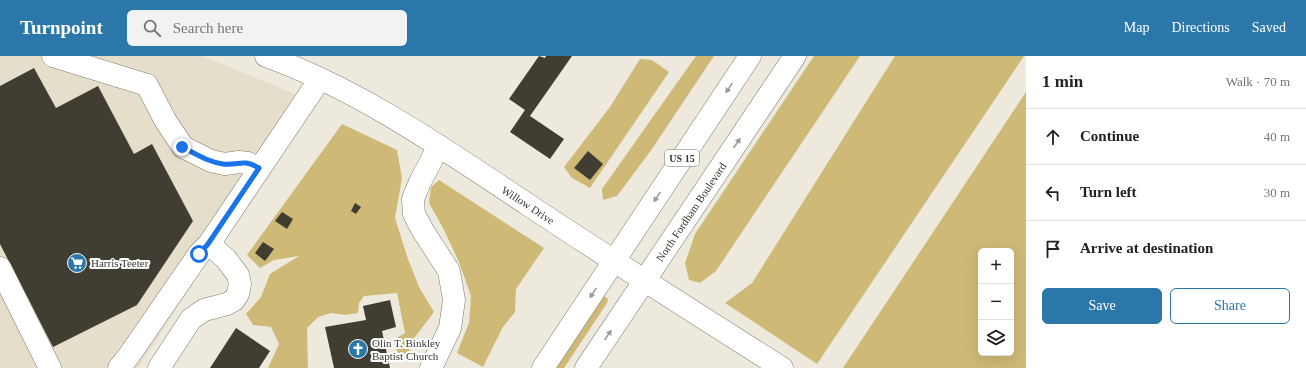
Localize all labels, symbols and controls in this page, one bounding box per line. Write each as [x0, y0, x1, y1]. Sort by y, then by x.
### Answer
search box [127, 10, 407, 46]
text: Turnpoint [20, 17, 103, 38]
icon: search [141, 17, 163, 39]
text: Search here [173, 20, 243, 36]
text: Map [1124, 20, 1149, 35]
text: Directions [1171, 20, 1230, 35]
text: Saved [1252, 20, 1286, 35]
text: 1 min [1042, 72, 1083, 91]
text: Walk · 70 m [1226, 74, 1290, 89]
one-way arrow [725, 83, 733, 94]
icon: ahead [1042, 126, 1064, 148]
text: Continue [1080, 128, 1139, 144]
text: 40 m [1264, 129, 1290, 144]
one-way arrow [733, 137, 740, 149]
route end [173, 138, 191, 156]
road number: US 15 [665, 150, 699, 166]
street label: North Fordham Boulevard [653, 160, 729, 264]
icon: left [1042, 182, 1064, 204]
street label: Willow Drive [499, 184, 557, 227]
text: Turn left [1080, 184, 1137, 200]
text: 30 m [1264, 185, 1290, 200]
one-way arrow [653, 191, 660, 202]
icon: arrive [1042, 238, 1064, 260]
text: Arrive at destination [1080, 240, 1213, 256]
route start [190, 245, 208, 263]
map controls [978, 248, 1014, 356]
button: + [978, 248, 1014, 284]
supermarket icon: Harris Teeter [66, 252, 88, 274]
place label: Harris Teeter [91, 257, 149, 269]
button: − [978, 284, 1014, 320]
one-way arrow [589, 288, 597, 298]
button: Save [1042, 288, 1162, 324]
button: Share [1170, 288, 1290, 324]
button: layers [978, 320, 1014, 356]
one-way arrow [604, 330, 612, 341]
place label: Olin T. Binkley Baptist Church [372, 337, 441, 362]
church icon: Olin T. Binkley Baptist Church [347, 338, 369, 360]

